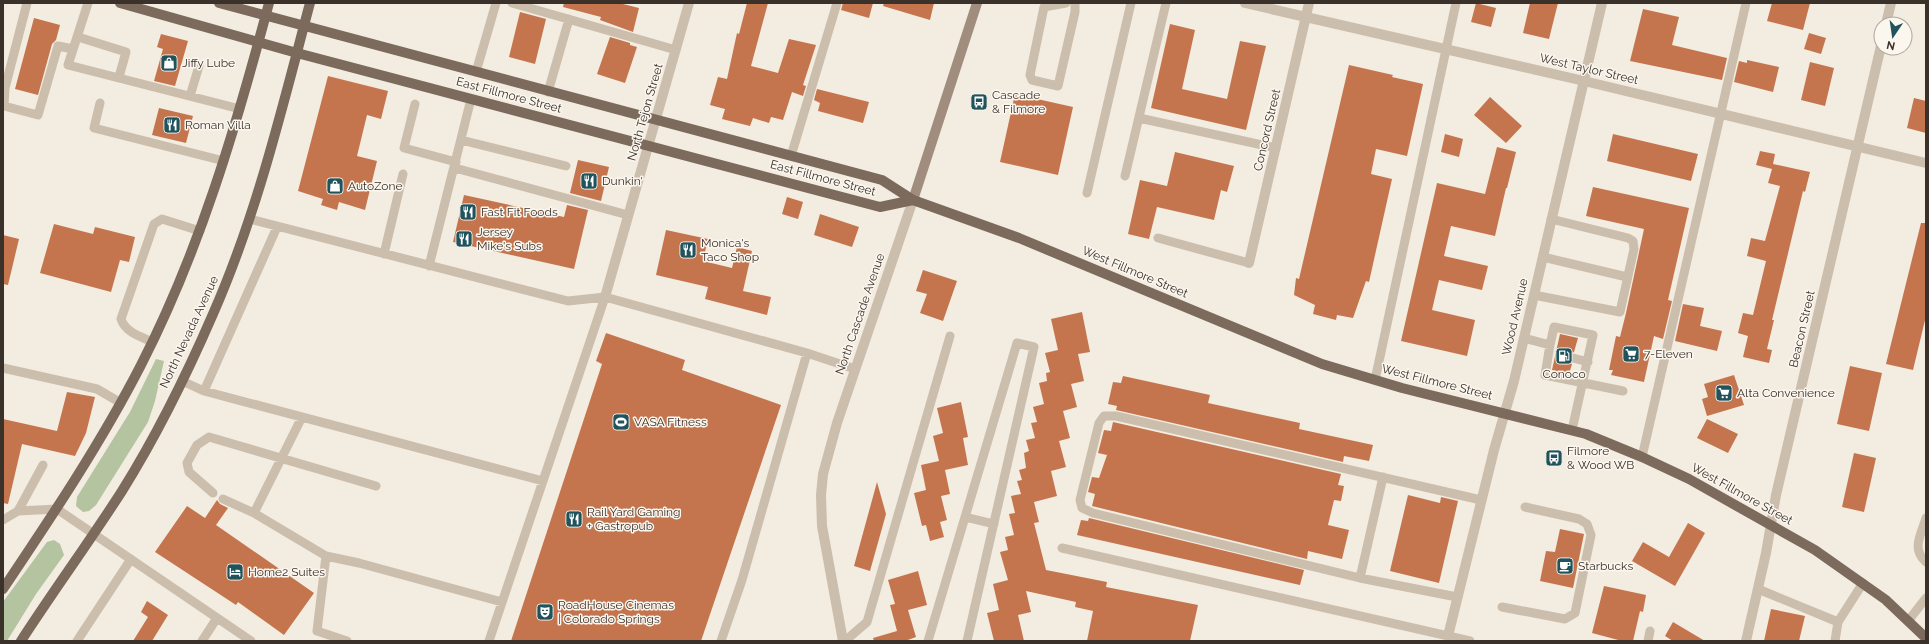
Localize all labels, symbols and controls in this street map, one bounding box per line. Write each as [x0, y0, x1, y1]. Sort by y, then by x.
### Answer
north arrow [1873, 16, 1913, 56]
text: N [1885, 38, 1896, 53]
street label: West Taylor Street [1538, 51, 1640, 87]
shop icon: Jiffy Lube [159, 53, 179, 73]
place label: Jiffy Lube [182, 56, 235, 70]
street label: North Tejon Street [624, 62, 666, 162]
street label: East Fillmore Street [455, 74, 563, 116]
place label: Cascade & Filmore [992, 88, 1045, 116]
street label: Concord Street [1251, 88, 1283, 172]
bus stop icon: Cascade & Filmore [969, 92, 989, 112]
restaurant icon: Roman Villa [162, 115, 182, 135]
place label: Roman Villa [185, 118, 251, 132]
street label: East Fillmore Street [769, 157, 877, 199]
restaurant icon: Dunkin' [579, 171, 599, 191]
place label: Dunkin' [602, 174, 643, 188]
shop icon: AutoZone [325, 176, 345, 196]
place label: AutoZone [348, 179, 402, 193]
restaurant icon: Fast Fit Foods [458, 202, 478, 222]
place label: Fast Fit Foods [481, 205, 558, 219]
place label: Jersey Mike's Subs [477, 225, 542, 253]
restaurant icon: Jersey Mike's Subs [454, 229, 474, 249]
place label: Monica's Taco Shop [701, 236, 759, 264]
restaurant icon: Monica's Taco Shop [678, 240, 698, 260]
street label: West Fillmore Street [1080, 243, 1190, 301]
street label: North Cascade Avenue [833, 251, 887, 377]
street label: North Nevada Avenue [157, 274, 221, 390]
street label: Wood Avenue [1499, 277, 1531, 357]
street label: Beacon Street [1786, 289, 1818, 369]
supermarket icon: 7-Eleven [1621, 344, 1641, 364]
fuel station icon: Conoco [1554, 346, 1574, 366]
place label: 7-Eleven [1644, 347, 1693, 361]
street label: West Fillmore Street [1380, 361, 1494, 403]
place label: Conoco [1542, 367, 1586, 381]
supermarket icon: Alta Convenience [1714, 383, 1734, 403]
place label: Alta Convenience [1737, 386, 1835, 400]
sports icon: VASA Fitness [611, 412, 631, 432]
place label: VASA Fitness [634, 415, 707, 429]
place label: Filmore & Wood WB [1567, 444, 1634, 472]
bus stop icon: Filmore & Wood WB [1544, 448, 1564, 468]
street label: West Fillmore Street [1689, 460, 1795, 528]
place label: Rail Yard Gaming + Gastropub [587, 505, 680, 533]
restaurant icon: Rail Yard Gaming + Gastropub [564, 509, 584, 529]
cafe icon: Starbucks [1555, 556, 1575, 576]
place label: Starbucks [1578, 559, 1633, 573]
hotel icon: Home2 Suites [225, 562, 245, 582]
place label: Home2 Suites [248, 565, 325, 579]
place label: RoadHouse Cinemas | Colorado Springs [558, 598, 674, 626]
theatre icon: RoadHouse Cinemas | Colorado Springs [535, 602, 555, 622]

